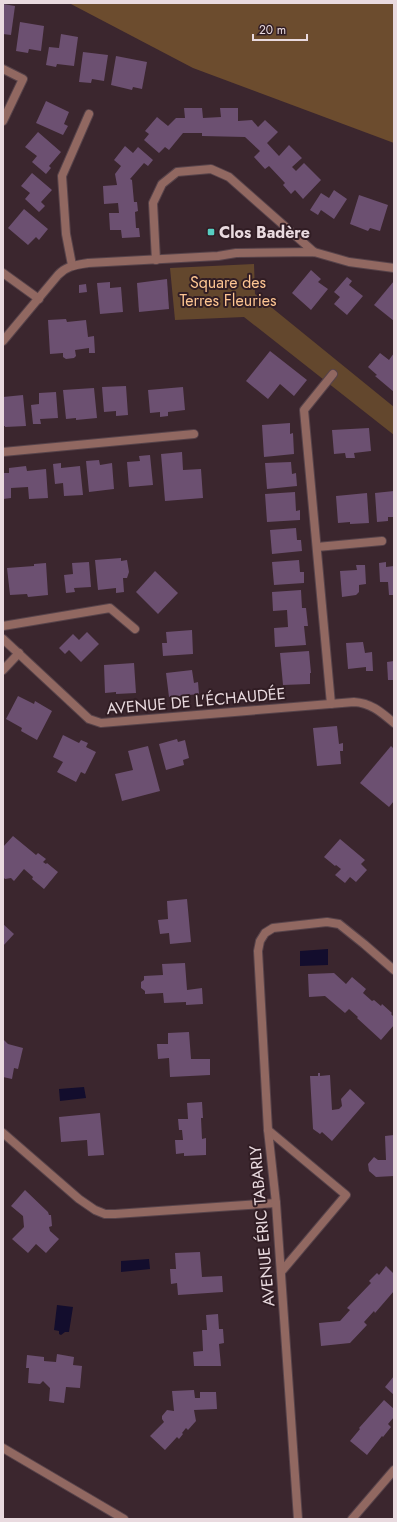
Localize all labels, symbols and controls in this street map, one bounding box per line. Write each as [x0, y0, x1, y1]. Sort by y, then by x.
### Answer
scale bar [253, 16, 307, 42]
text: 20 m [259, 21, 286, 39]
place label: Clos Badère [219, 221, 310, 244]
marker: Clos Badère [206, 227, 216, 237]
park label: Square des Terres Fleuries [180, 271, 276, 312]
street label: AVENUE DE L'ÉCHAUDÉE [106, 682, 286, 720]
street label: AVENUE ÉRIC TABARLY [244, 1145, 280, 1307]

